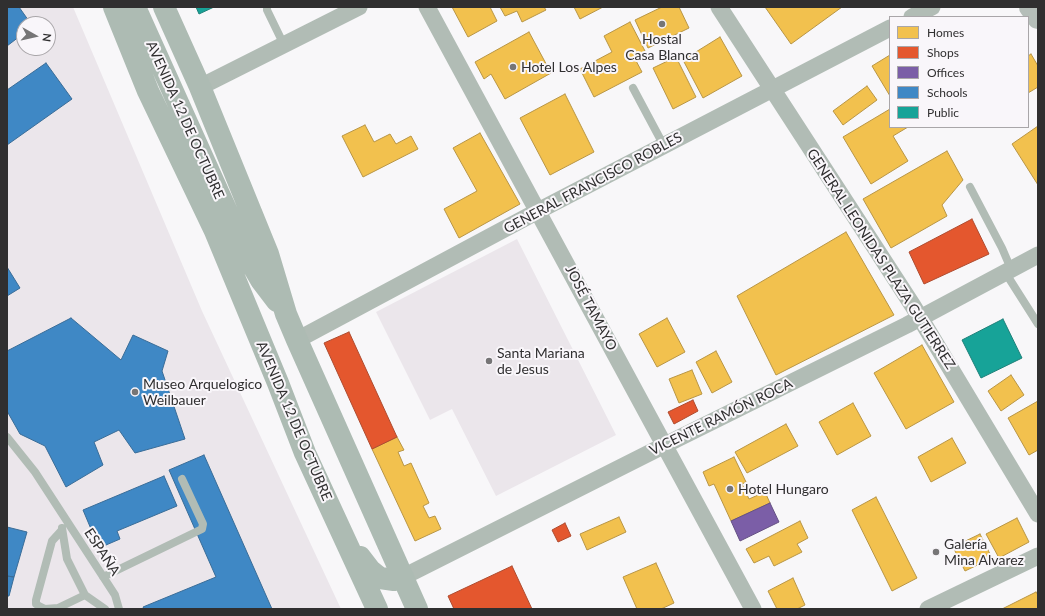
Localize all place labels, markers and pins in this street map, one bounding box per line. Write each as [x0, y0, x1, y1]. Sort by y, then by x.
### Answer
marker: Hostal Casa Blanca [657, 19, 667, 29]
place label: Hostal Casa Blanca [625, 31, 699, 64]
place label: Hotel Los Alpes [521, 59, 617, 75]
marker: Hotel Los Alpes [508, 62, 518, 72]
place label: Santa Mariana de Jesus [497, 345, 585, 378]
marker: Santa Mariana de Jesus [484, 356, 494, 366]
place label: Museo Arquelogico Weilbauer [143, 376, 262, 408]
marker: Museo Arquelogico Weilbauer [130, 387, 140, 397]
place label: Hotel Hungaro [738, 481, 829, 497]
marker: Hotel Hungaro [725, 484, 735, 494]
place label: Galería Mina Alvarez [944, 536, 1024, 568]
marker: Galería Mina Alvarez [931, 547, 941, 557]

